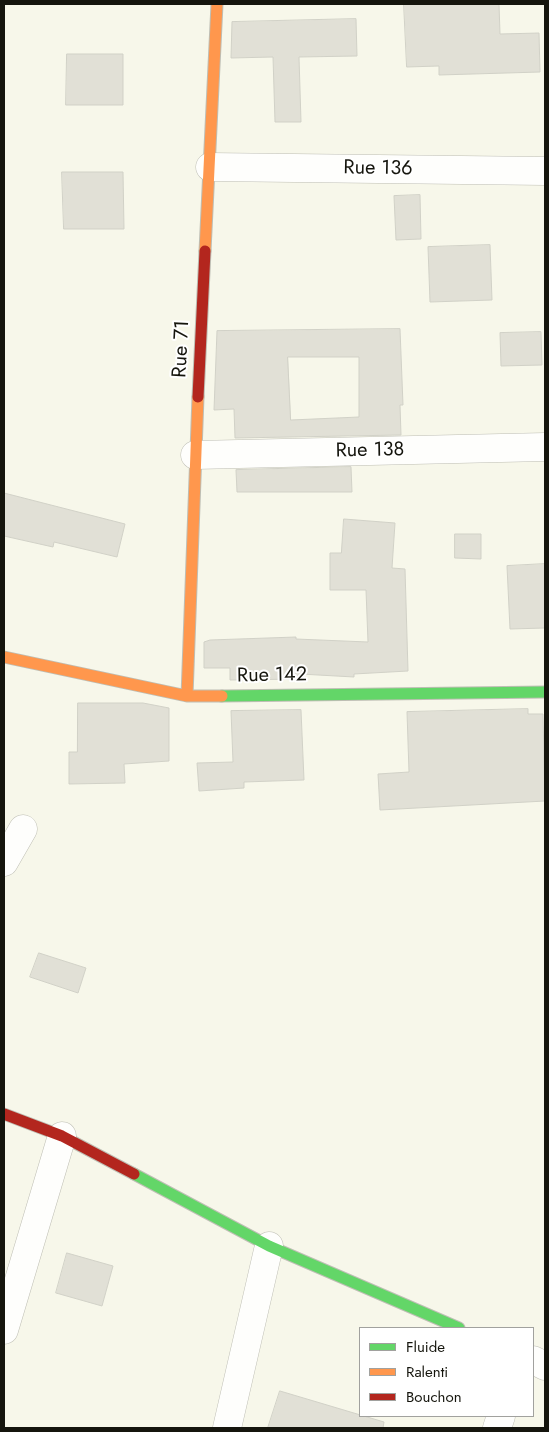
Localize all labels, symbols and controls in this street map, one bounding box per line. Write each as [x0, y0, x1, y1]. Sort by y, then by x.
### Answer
street label: Rue 136 [343, 156, 413, 182]
street label: Rue 71 [169, 320, 195, 378]
street label: Rue 138 [335, 438, 405, 464]
street label: Rue 142 [237, 663, 307, 689]
legend [359, 1327, 534, 1417]
text: Fluide [406, 1336, 445, 1358]
text: Ralenti [406, 1361, 448, 1383]
text: Bouchon [406, 1386, 462, 1408]

